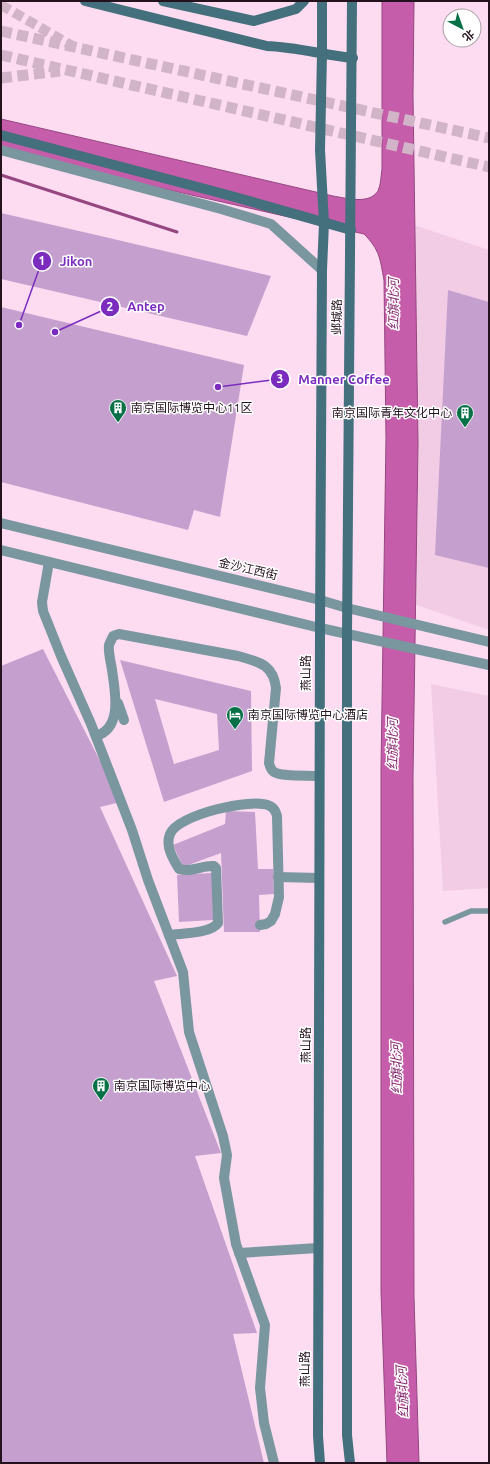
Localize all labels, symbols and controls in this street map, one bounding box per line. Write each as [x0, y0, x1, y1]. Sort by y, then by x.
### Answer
north arrow [442, 8, 482, 48]
text: 北 [460, 27, 477, 44]
callout: Jikon [32, 249, 100, 274]
text: 1 [39, 254, 45, 267]
text: Jikon [60, 254, 92, 268]
water label: 红旗北河 [386, 275, 400, 330]
callout: Antep [100, 294, 173, 319]
text: Antep [127, 299, 165, 313]
street label: 邺城路 [330, 299, 343, 335]
text: 2 [107, 300, 114, 313]
callout: Manner Coffee [270, 367, 397, 392]
text: 3 [277, 372, 283, 385]
text: Manner Coffee [298, 372, 390, 386]
building icon: 南京国际博览中心11区 [108, 398, 128, 423]
place label: 南京国际博览中心11区 [131, 401, 253, 414]
building icon: 南京国际青年文化中心 [455, 403, 475, 428]
place label: 南京国际青年文化中心 [332, 406, 452, 419]
street label: 金沙江西街 [217, 555, 279, 582]
street label: 燕山路 [299, 655, 312, 691]
hotel icon: 南京国际博览中心酒店 [225, 705, 245, 730]
place label: 南京国际博览中心酒店 [248, 708, 368, 721]
water label: 红旗北河 [385, 715, 399, 770]
street label: 燕山路 [299, 1027, 312, 1063]
water label: 红旗北河 [388, 1039, 403, 1094]
building icon: 南京国际博览中心 [91, 1076, 111, 1101]
place label: 南京国际博览中心 [114, 1079, 210, 1092]
street label: 燕山路 [298, 1351, 311, 1387]
water label: 红旗北河 [393, 1363, 410, 1418]

